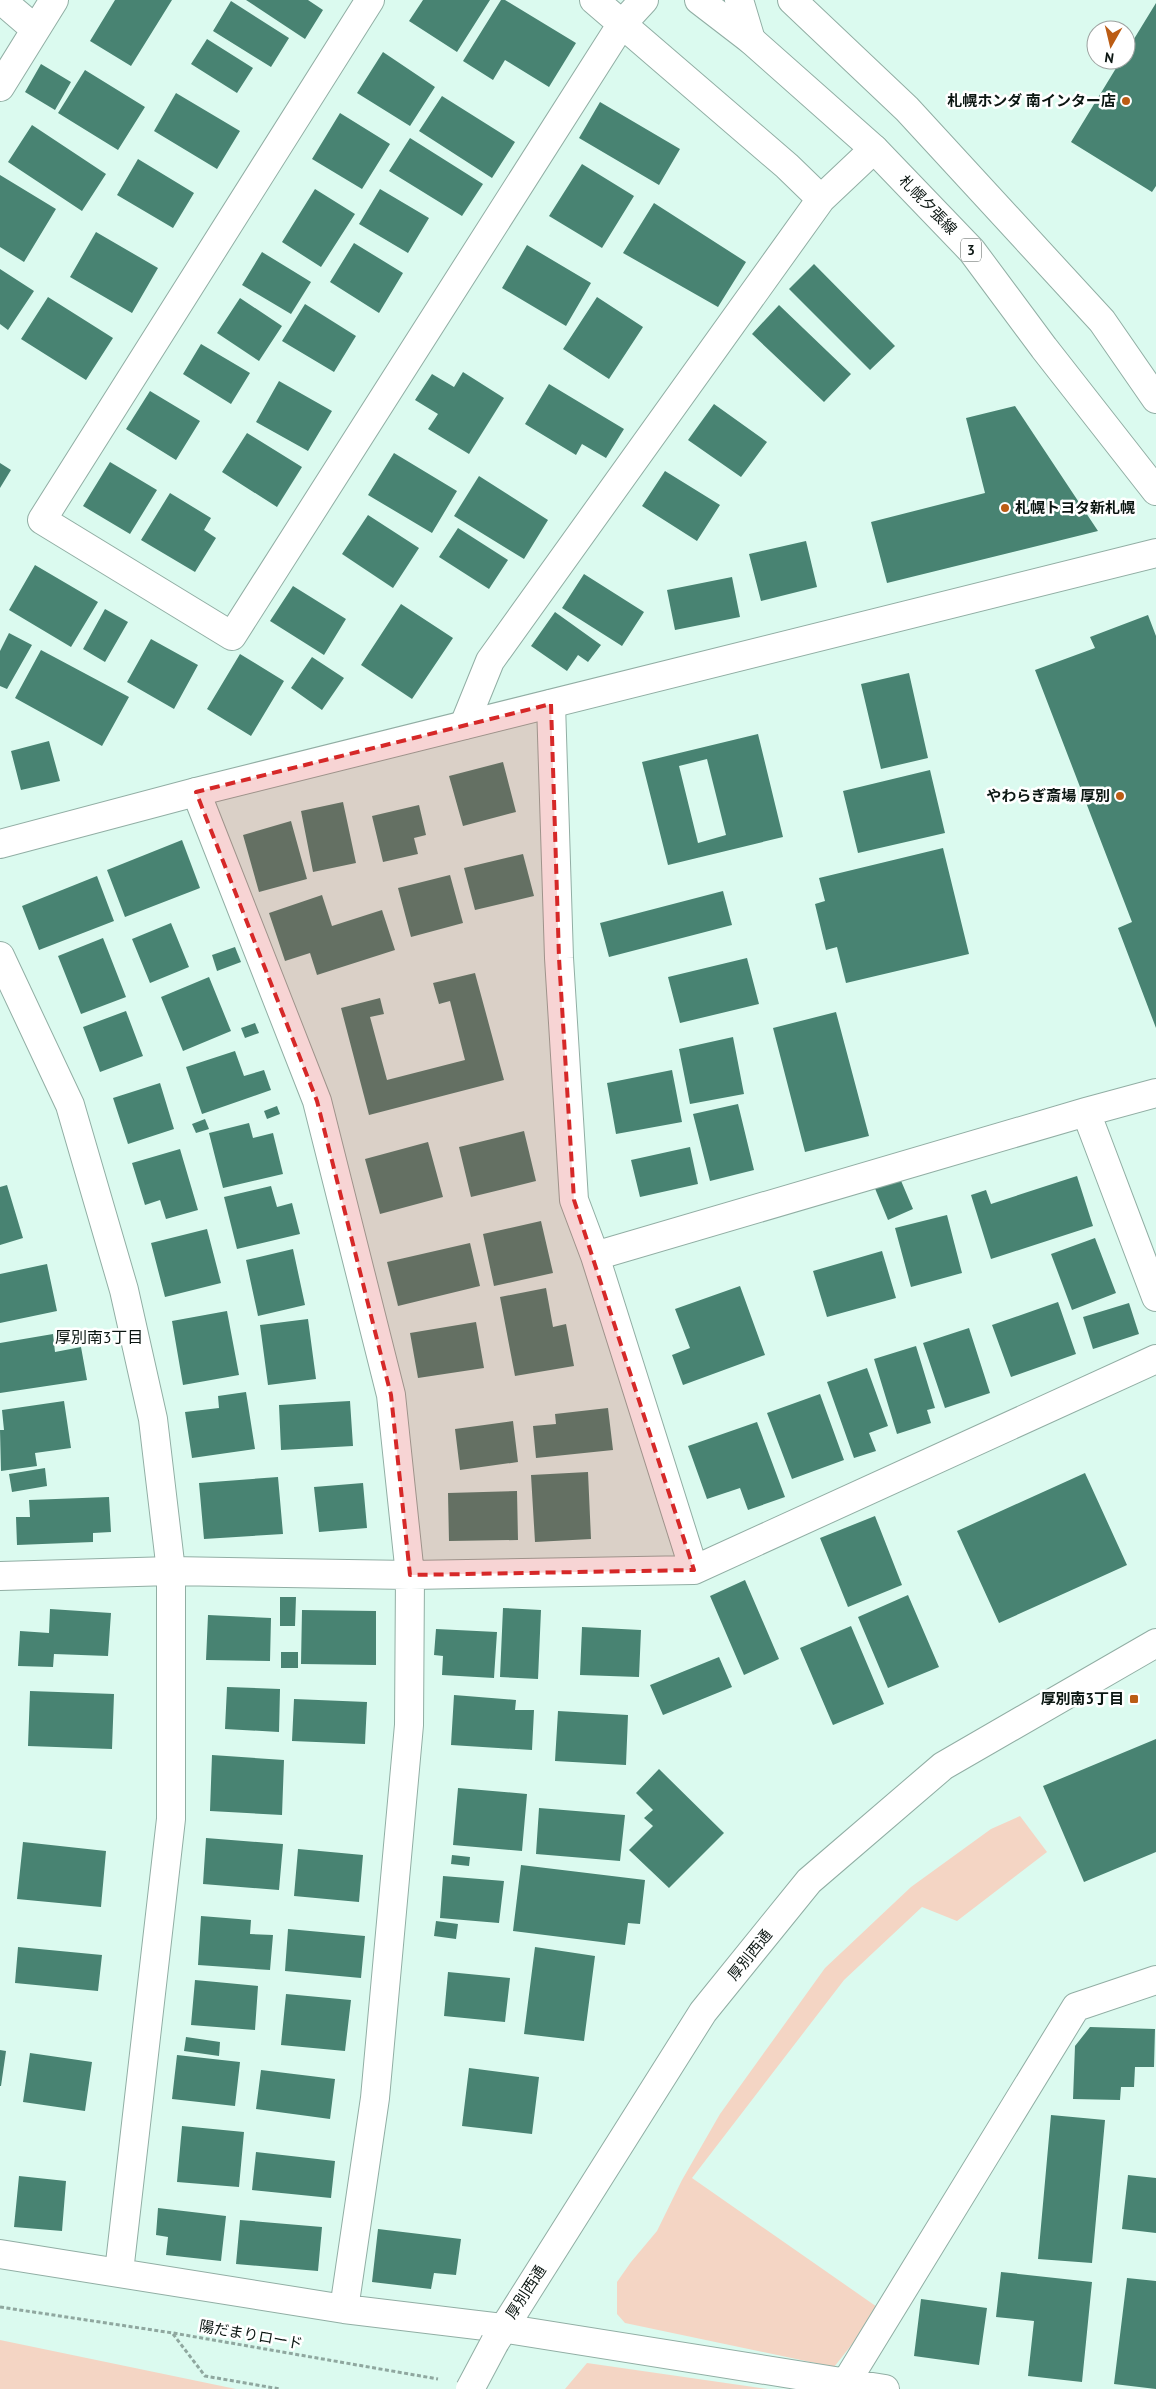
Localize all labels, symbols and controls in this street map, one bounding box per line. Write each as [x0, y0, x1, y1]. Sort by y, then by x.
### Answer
north arrow [1086, 20, 1136, 70]
text: N [1103, 48, 1115, 67]
place label: 札幌ホンダ 南インター店 [947, 91, 1116, 110]
marker: 札幌ホンダ 南インター店 [1120, 95, 1132, 107]
street label: 札幌夕張線 [895, 171, 961, 238]
road number: 3 [961, 238, 981, 262]
place label: 札幌トヨタ新札幌 [1015, 498, 1135, 517]
marker: 札幌トヨタ新札幌 [999, 502, 1011, 514]
place label: やわらぎ斎場 厚別 [986, 786, 1110, 805]
marker: やわらぎ斎場 厚別 [1114, 790, 1126, 802]
district label: 厚別南3丁目 [55, 1327, 143, 1347]
place label: 厚別南3丁目 [1040, 1689, 1124, 1708]
marker: 厚別南3丁目 [1128, 1693, 1140, 1705]
street label: 厚別西通 [723, 1925, 776, 1984]
street label: 厚別西通 [501, 2261, 550, 2322]
street label: 陽だまりロード [198, 2316, 304, 2353]

